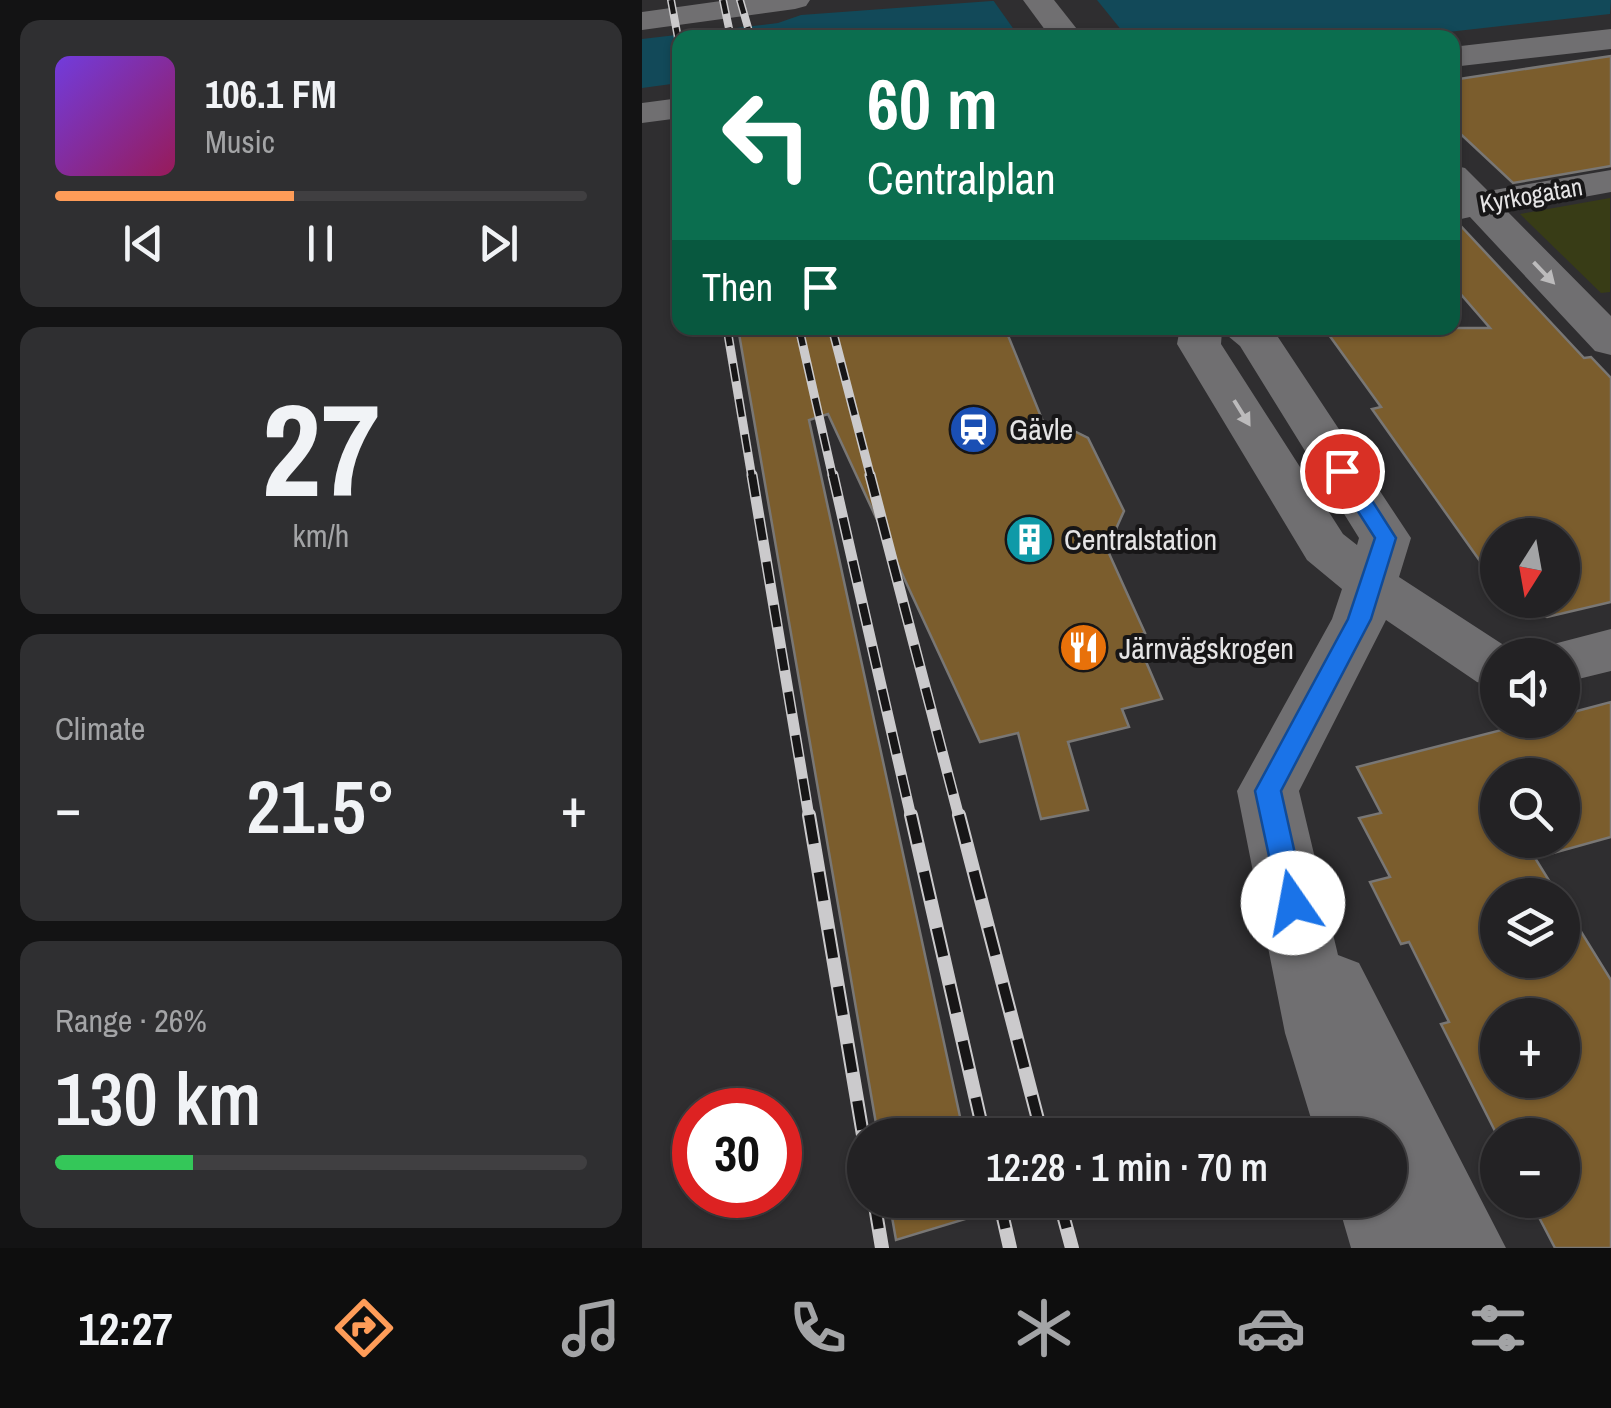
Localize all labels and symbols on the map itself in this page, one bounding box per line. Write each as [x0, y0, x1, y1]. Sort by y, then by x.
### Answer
street label: Kyrkogatan [1477, 169, 1585, 221]
one-way arrow [1532, 261, 1555, 285]
one-way arrow [1233, 399, 1250, 427]
station icon: Gävle [948, 403, 1000, 455]
place label: Gävle [1009, 409, 1073, 449]
pin [1300, 429, 1385, 514]
building icon: Centralstation [1003, 513, 1055, 565]
north arrow [1480, 518, 1580, 618]
place label: Centralstation [1064, 519, 1217, 559]
restaurant icon: Järnvägskrogen [1058, 622, 1110, 674]
place label: Järnvägskrogen [1119, 628, 1294, 668]
position arrow [1241, 851, 1345, 955]
speed limit sign: 30 [672, 1088, 802, 1218]

